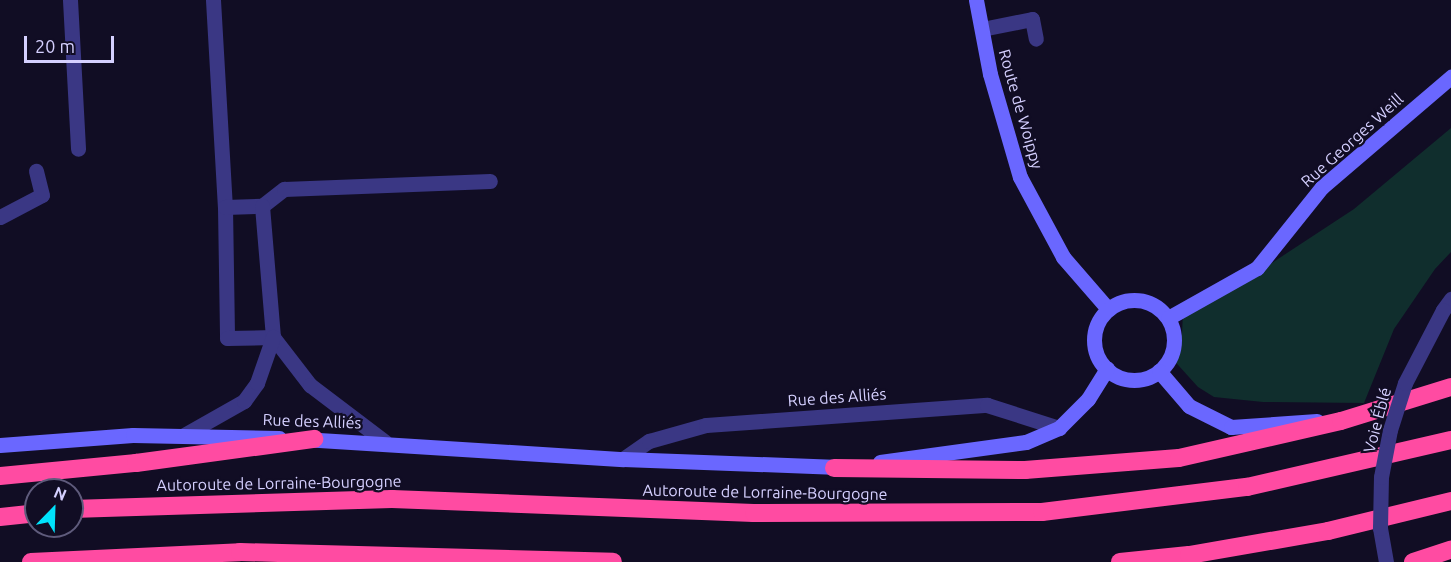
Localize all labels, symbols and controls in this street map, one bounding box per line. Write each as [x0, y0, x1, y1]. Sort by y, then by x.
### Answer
scale bar [27, 24, 117, 62]
text: 20 m [35, 36, 75, 56]
street label: Route de Woippy [995, 47, 1047, 171]
street label: Rue Georges Weill [1297, 89, 1407, 191]
street label: Rue des Alliés [787, 384, 887, 410]
street label: Voie Éblé [1359, 385, 1395, 455]
street label: Rue des Alliés [262, 410, 362, 432]
street label: Autoroute de Lorraine-Bourgogne [156, 471, 402, 495]
north arrow [24, 478, 84, 538]
street label: Autoroute de Lorraine-Bourgogne [642, 480, 888, 504]
text: N [51, 483, 69, 504]

